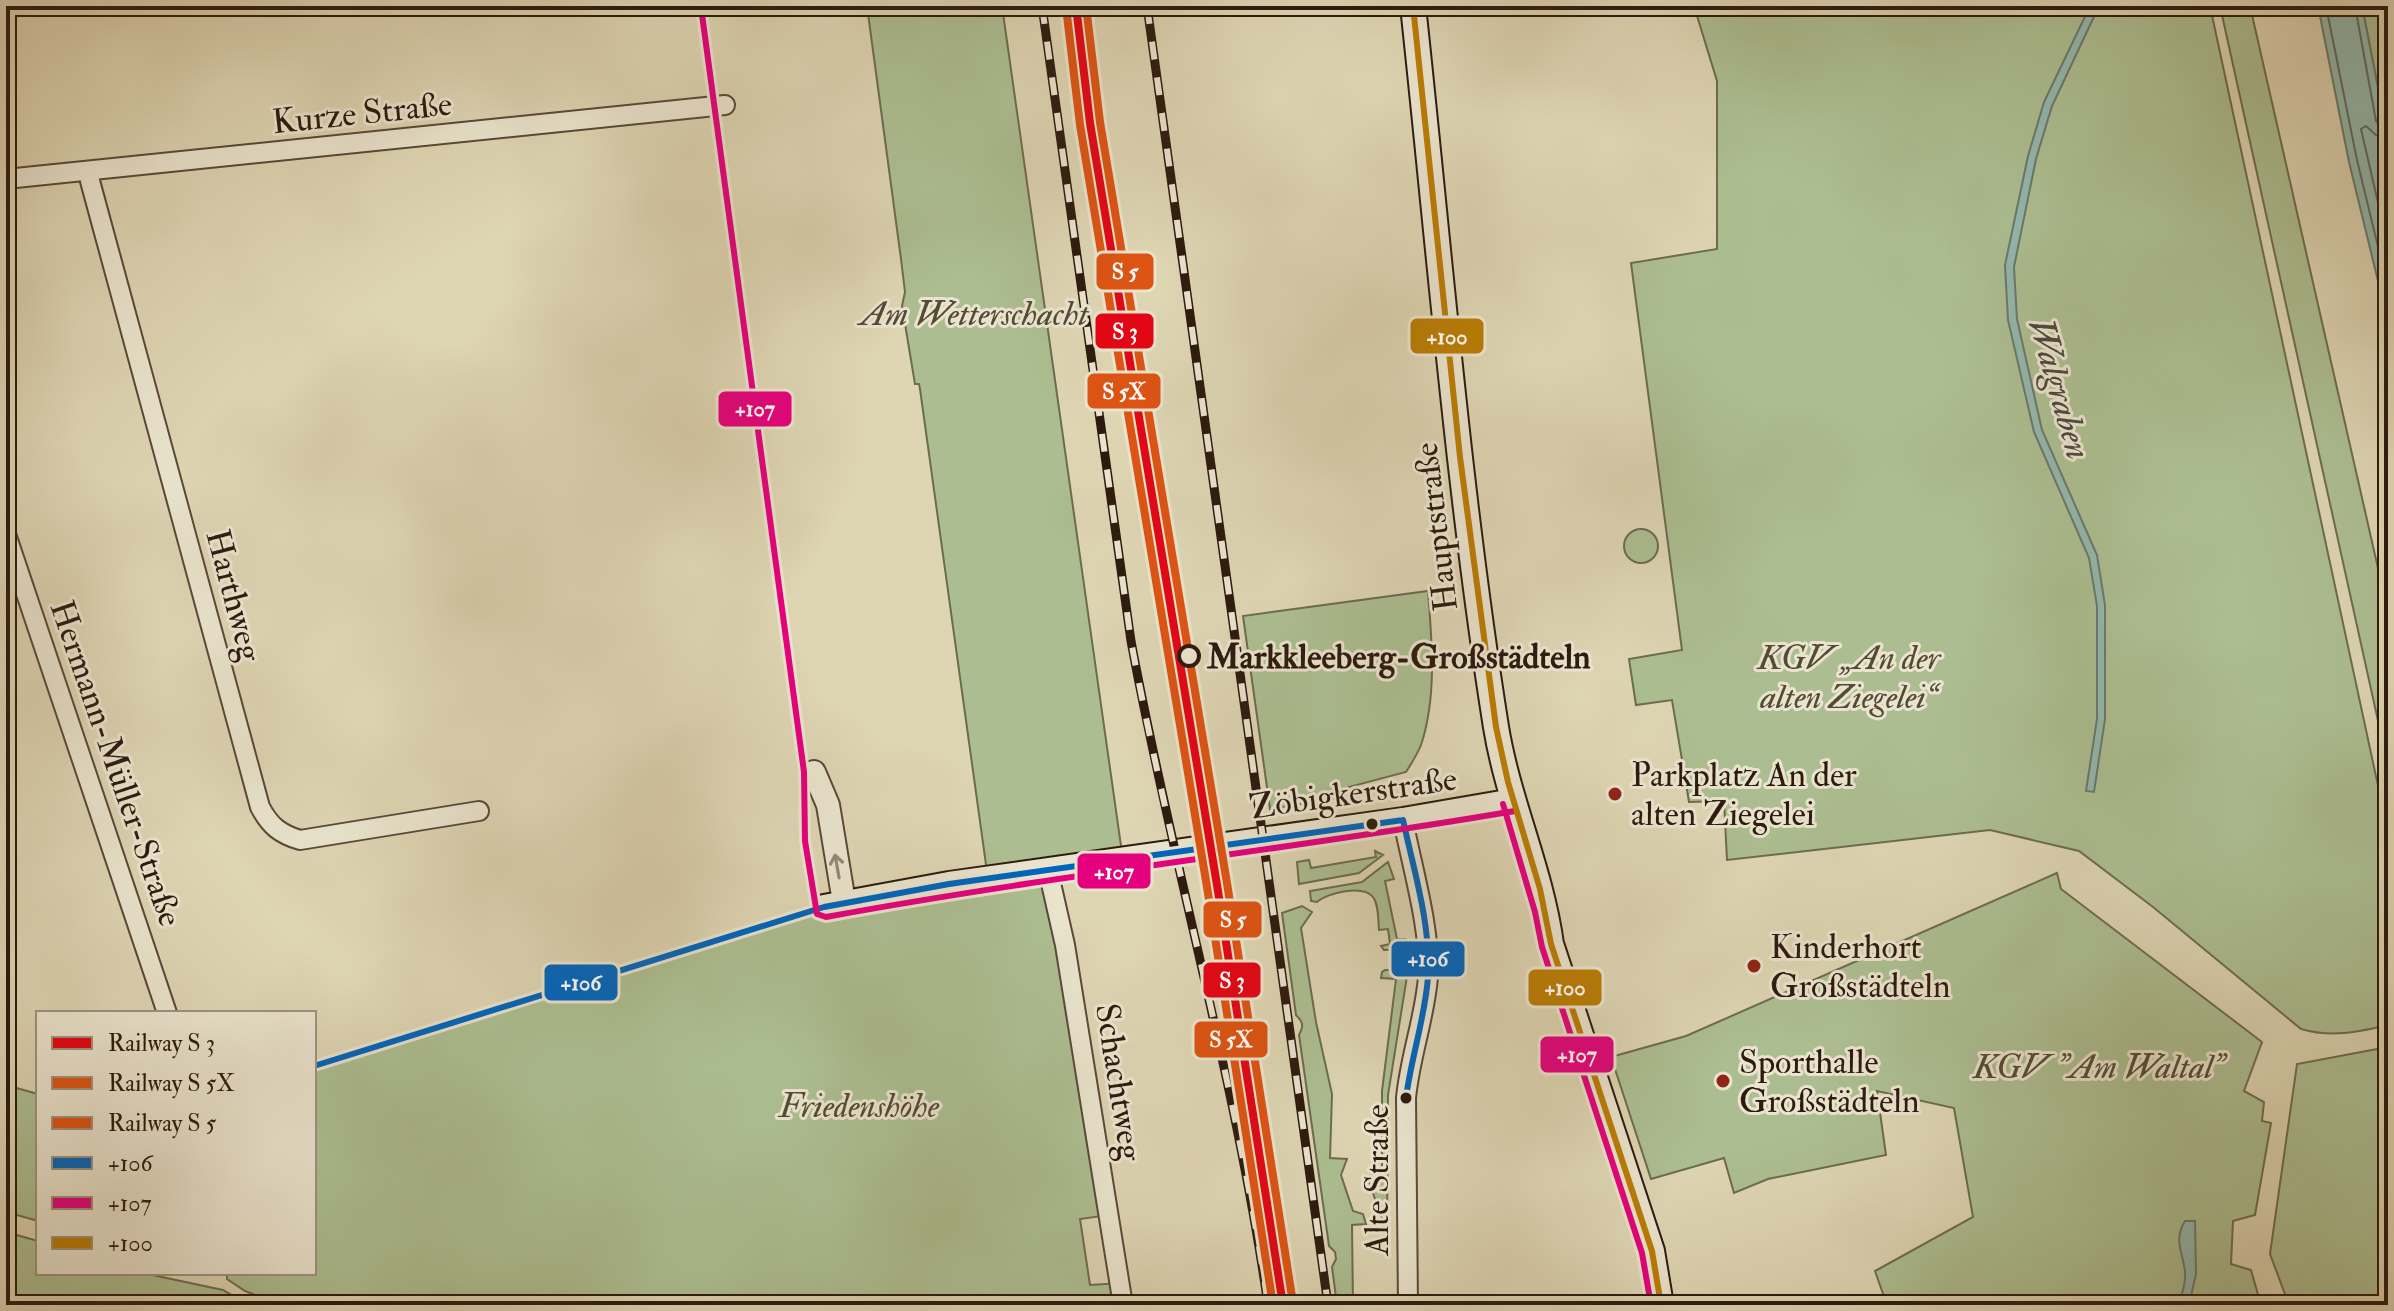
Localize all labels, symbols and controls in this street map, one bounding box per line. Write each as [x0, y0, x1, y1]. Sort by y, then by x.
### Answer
street label: Kurze Straße [270, 83, 454, 144]
line badge: S 5 [1095, 252, 1155, 291]
text: S 5 [1112, 258, 1139, 286]
park label: Am Wetterschacht [857, 293, 1091, 336]
line badge: S 3 [1094, 312, 1155, 350]
water label: Walgraben [2018, 312, 2101, 464]
line badge: +100 [1409, 317, 1485, 355]
text: S 3 [1112, 318, 1138, 346]
text: +100 [1426, 323, 1468, 351]
line badge: S 5X [1086, 372, 1162, 410]
text: S 5X [1102, 378, 1146, 406]
line badge: +107 [717, 390, 793, 428]
text: +107 [735, 395, 776, 423]
street label: Hauptstraße [1405, 440, 1468, 614]
street label: Harthweg [195, 525, 272, 667]
street label: Hermann-Müller-Straße [40, 595, 192, 932]
place label: Markkleeberg-Großstädteln [1206, 636, 1591, 679]
park label: KGV „An der alten Ziegelei“ [1756, 637, 1942, 719]
marker: Markkleeberg-Großstädteln [1178, 645, 1200, 667]
place label: Parkplatz An der alten Ziegelei [1631, 754, 1857, 836]
street label: Zöbigkerstraße [1247, 758, 1460, 829]
marker: Parkplatz An der alten Ziegelei [1606, 785, 1624, 803]
unlabelled marker [1364, 816, 1380, 832]
line badge: +107 [1076, 852, 1152, 890]
one-way arrow [829, 854, 844, 880]
text: +107 [1094, 858, 1135, 886]
line badge: S 5 [1202, 900, 1263, 939]
text: S 5 [1220, 906, 1247, 934]
place label: Kinderhort Großstädteln [1770, 926, 1951, 1008]
line badge: +106 [1390, 940, 1466, 978]
text: +106 [1408, 945, 1450, 973]
marker: Kinderhort Großstädteln [1745, 957, 1763, 975]
line badge: S 3 [1202, 961, 1262, 999]
line badge: +106 [543, 963, 619, 1002]
text: S 3 [1219, 967, 1245, 995]
line badge: +100 [1527, 968, 1603, 1007]
text: +106 [561, 969, 603, 997]
text: +100 [1544, 974, 1586, 1002]
street label: Schachtweg [1085, 1001, 1152, 1165]
legend [36, 1011, 316, 1275]
line badge: S 5X [1193, 1020, 1269, 1059]
text: S 5X [1209, 1026, 1253, 1054]
text: Railway S 3 [108, 1028, 215, 1059]
line badge: +107 [1539, 1035, 1615, 1074]
text: +107 [1557, 1041, 1598, 1069]
place label: Sporthalle Großstädteln [1739, 1041, 1920, 1123]
park label: KGV "Am Waltal" [1971, 1046, 2228, 1089]
text: Railway S 5X [108, 1068, 235, 1099]
marker: Sporthalle Großstädteln [1714, 1072, 1732, 1090]
park label: Friedenshöhe [777, 1085, 940, 1128]
unlabelled marker [1398, 1090, 1414, 1106]
street label: Alte Straße [1356, 1104, 1399, 1257]
text: Railway S 5 [108, 1108, 217, 1139]
text: +106 [108, 1148, 154, 1179]
text: +107 [108, 1188, 151, 1219]
text: +100 [108, 1228, 153, 1259]

